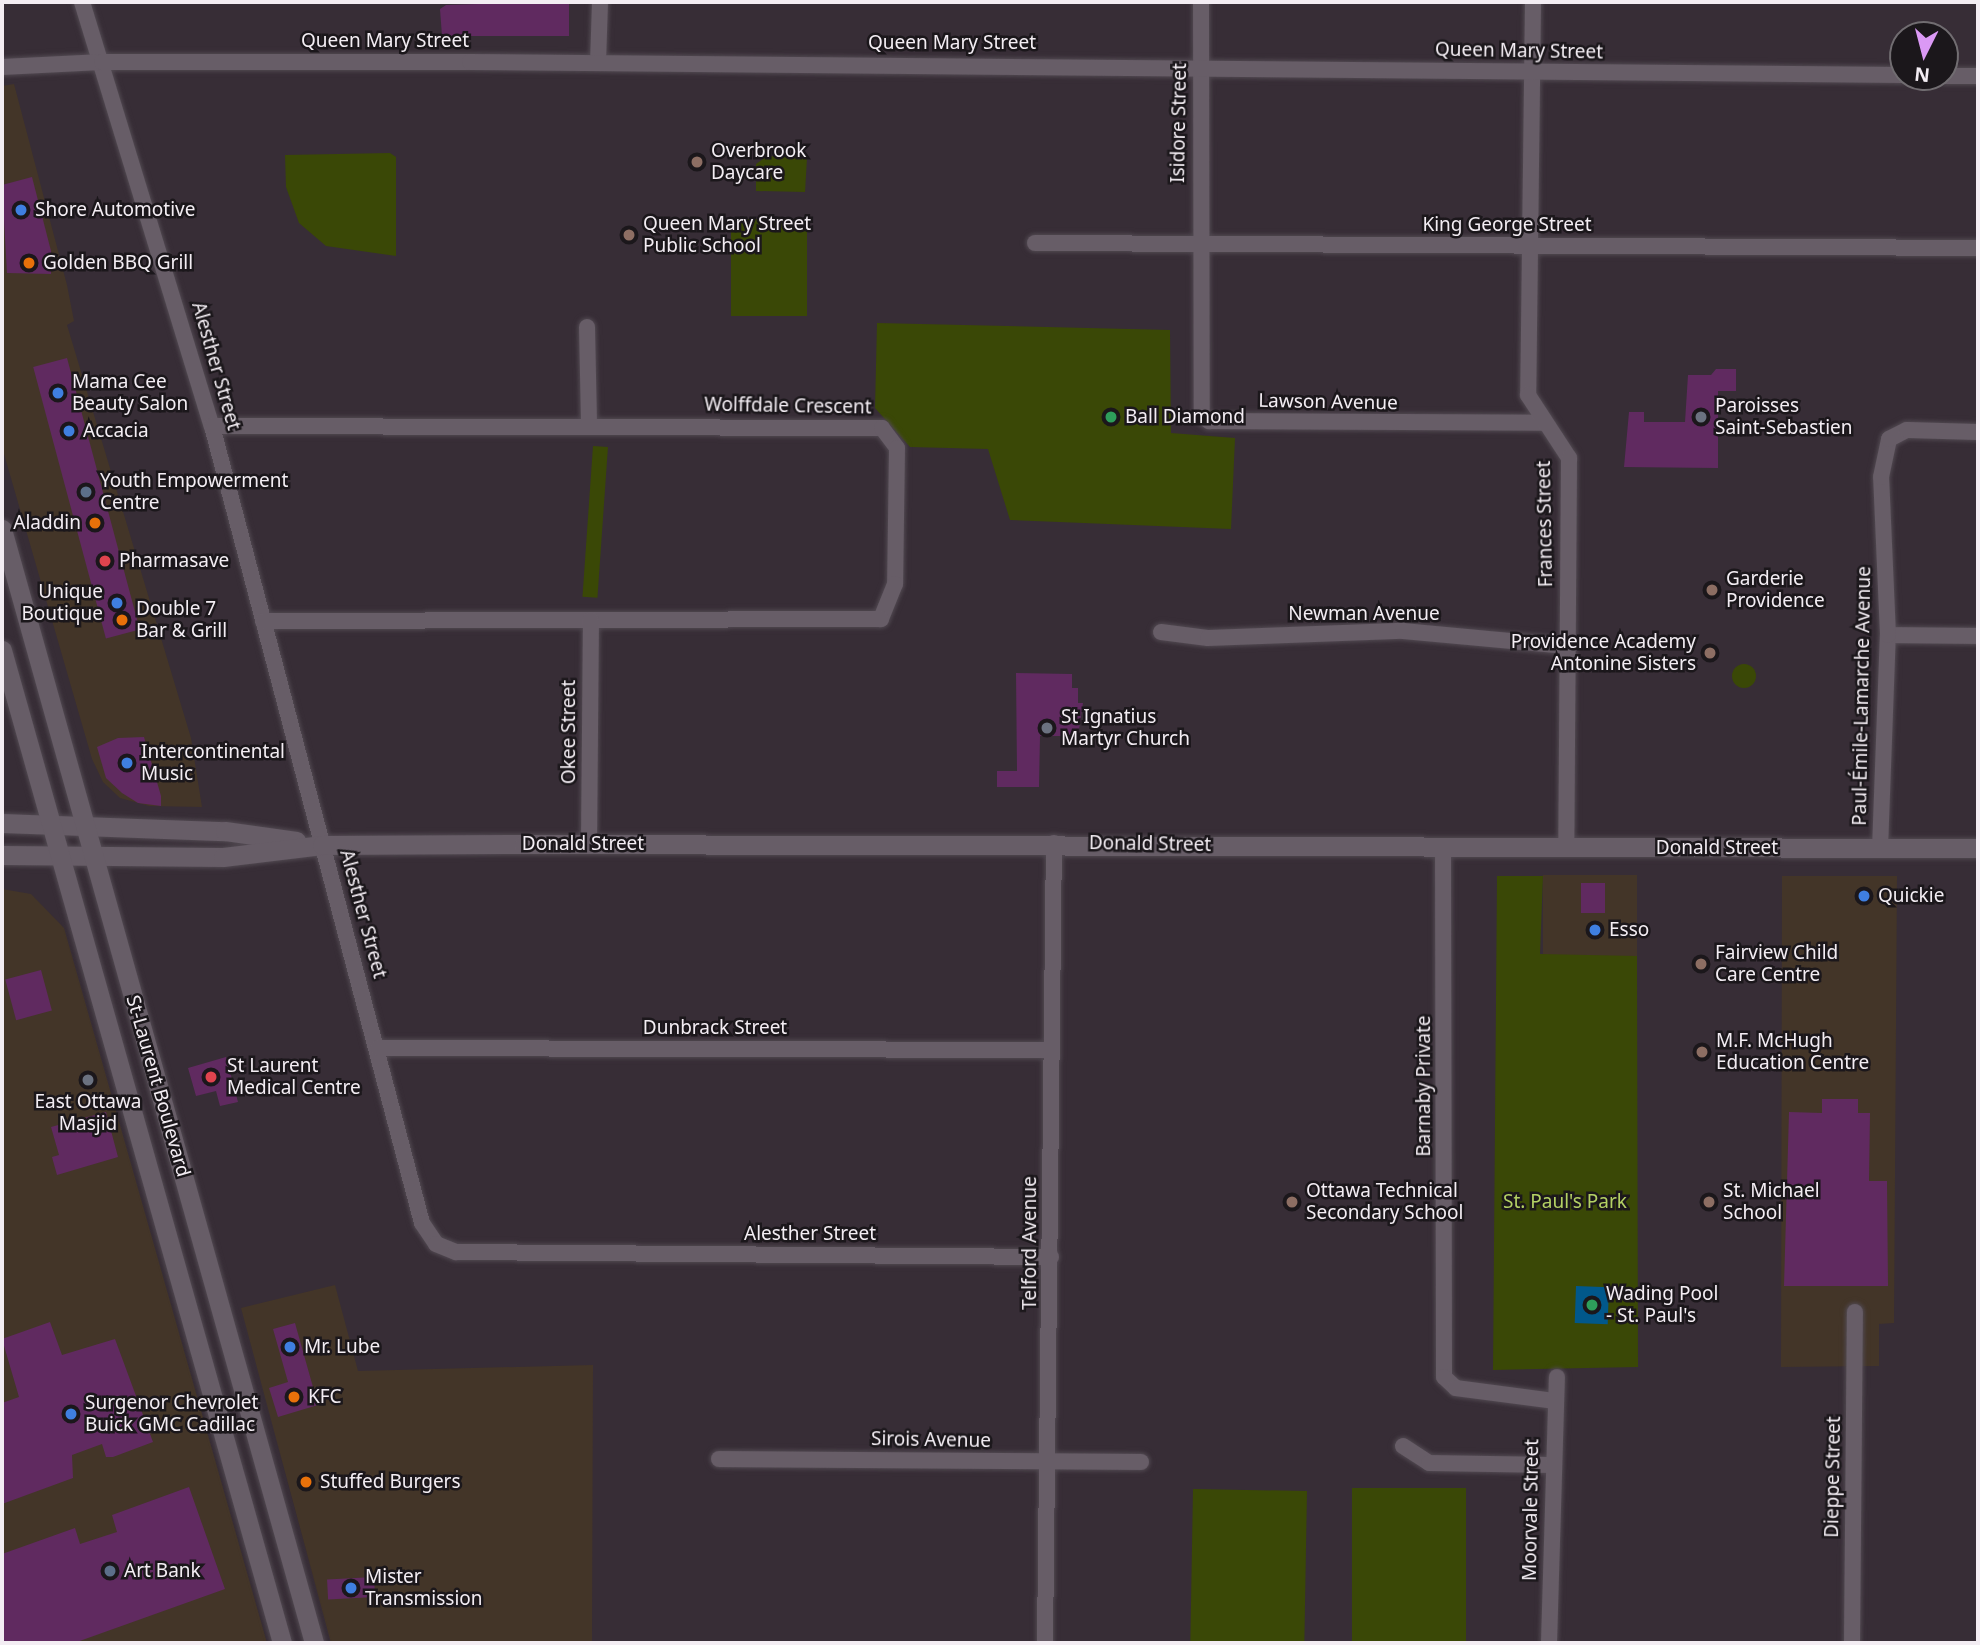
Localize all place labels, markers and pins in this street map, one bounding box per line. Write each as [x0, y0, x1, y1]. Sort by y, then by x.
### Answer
place label: Overbrook Daycare [711, 140, 806, 184]
marker: Overbrook Daycare [689, 154, 705, 170]
place label: Shore Automotive [35, 199, 195, 221]
marker: Shore Automotive [13, 202, 29, 218]
place label: Queen Mary Street Public School [643, 213, 811, 257]
marker: Queen Mary Street Public School [621, 227, 637, 243]
place label: Golden BBQ Grill [43, 252, 193, 274]
marker: Golden BBQ Grill [21, 255, 37, 271]
place label: Mama Cee Beauty Salon [72, 371, 188, 415]
marker: Mama Cee Beauty Salon [50, 385, 66, 401]
place label: Paroisses Saint-Sebastien [1715, 395, 1853, 439]
place label: Ball Diamond [1125, 406, 1245, 428]
marker: Ball Diamond [1103, 409, 1119, 425]
marker: Paroisses Saint-Sebastien [1693, 409, 1709, 425]
place label: Accacia [83, 420, 149, 442]
marker: Accacia [61, 423, 77, 439]
place label: Youth Empowerment Centre [100, 470, 288, 514]
marker: Youth Empowerment Centre [78, 484, 94, 500]
place label: Aladdin [13, 512, 81, 534]
marker: Aladdin [87, 515, 103, 531]
place label: Pharmasave [119, 550, 229, 572]
marker: Pharmasave [97, 553, 113, 569]
place label: Garderie Providence [1726, 568, 1825, 612]
place label: Unique Boutique [22, 581, 103, 625]
marker: Garderie Providence [1704, 582, 1720, 598]
marker: Unique Boutique [109, 595, 125, 611]
place label: Double 7 Bar & Grill [136, 598, 227, 642]
marker: Double 7 Bar & Grill [114, 612, 130, 628]
place label: Providence Academy Antonine Sisters [1511, 631, 1696, 675]
marker: Providence Academy Antonine Sisters [1702, 645, 1718, 661]
place label: St Ignatius Martyr Church [1061, 706, 1190, 750]
marker: St Ignatius Martyr Church [1039, 720, 1055, 736]
place label: Intercontinental Music [141, 741, 285, 785]
marker: Intercontinental Music [119, 755, 135, 771]
place label: Quickie [1878, 885, 1944, 907]
marker: Quickie [1856, 888, 1872, 904]
place label: Esso [1609, 919, 1649, 941]
marker: Esso [1587, 922, 1603, 938]
place label: Fairview Child Care Centre [1715, 942, 1838, 986]
marker: Fairview Child Care Centre [1693, 956, 1709, 972]
place label: M.F. McHugh Education Centre [1716, 1030, 1869, 1074]
marker: M.F. McHugh Education Centre [1694, 1044, 1710, 1060]
place label: St Laurent Medical Centre [227, 1055, 361, 1099]
marker: St Laurent Medical Centre [201, 1067, 221, 1087]
marker: East Ottawa Masjid [80, 1072, 96, 1088]
place label: East Ottawa Masjid [35, 1091, 141, 1135]
place label: Ottawa Technical Secondary School [1306, 1180, 1464, 1224]
place label: St. Michael School [1723, 1180, 1820, 1224]
marker: Ottawa Technical Secondary School [1284, 1194, 1300, 1210]
marker: St. Michael School [1701, 1194, 1717, 1210]
place label: Wading Pool - St. Paul's [1606, 1283, 1718, 1327]
marker: Wading Pool - St. Paul's [1584, 1297, 1600, 1313]
place label: Mr. Lube [304, 1336, 380, 1358]
marker: Mr. Lube [282, 1339, 298, 1355]
place label: KFC [308, 1386, 342, 1408]
marker: KFC [286, 1389, 302, 1405]
place label: Surgenor Chevrolet Buick GMC Cadillac [85, 1392, 258, 1436]
marker: Surgenor Chevrolet Buick GMC Cadillac [63, 1406, 79, 1422]
place label: Stuffed Burgers [320, 1471, 461, 1493]
marker: Stuffed Burgers [298, 1474, 314, 1490]
place label: Art Bank [124, 1560, 201, 1582]
marker: Art Bank [102, 1563, 118, 1579]
place label: Mister Transmission [365, 1566, 483, 1610]
marker: Mister Transmission [343, 1580, 359, 1596]

